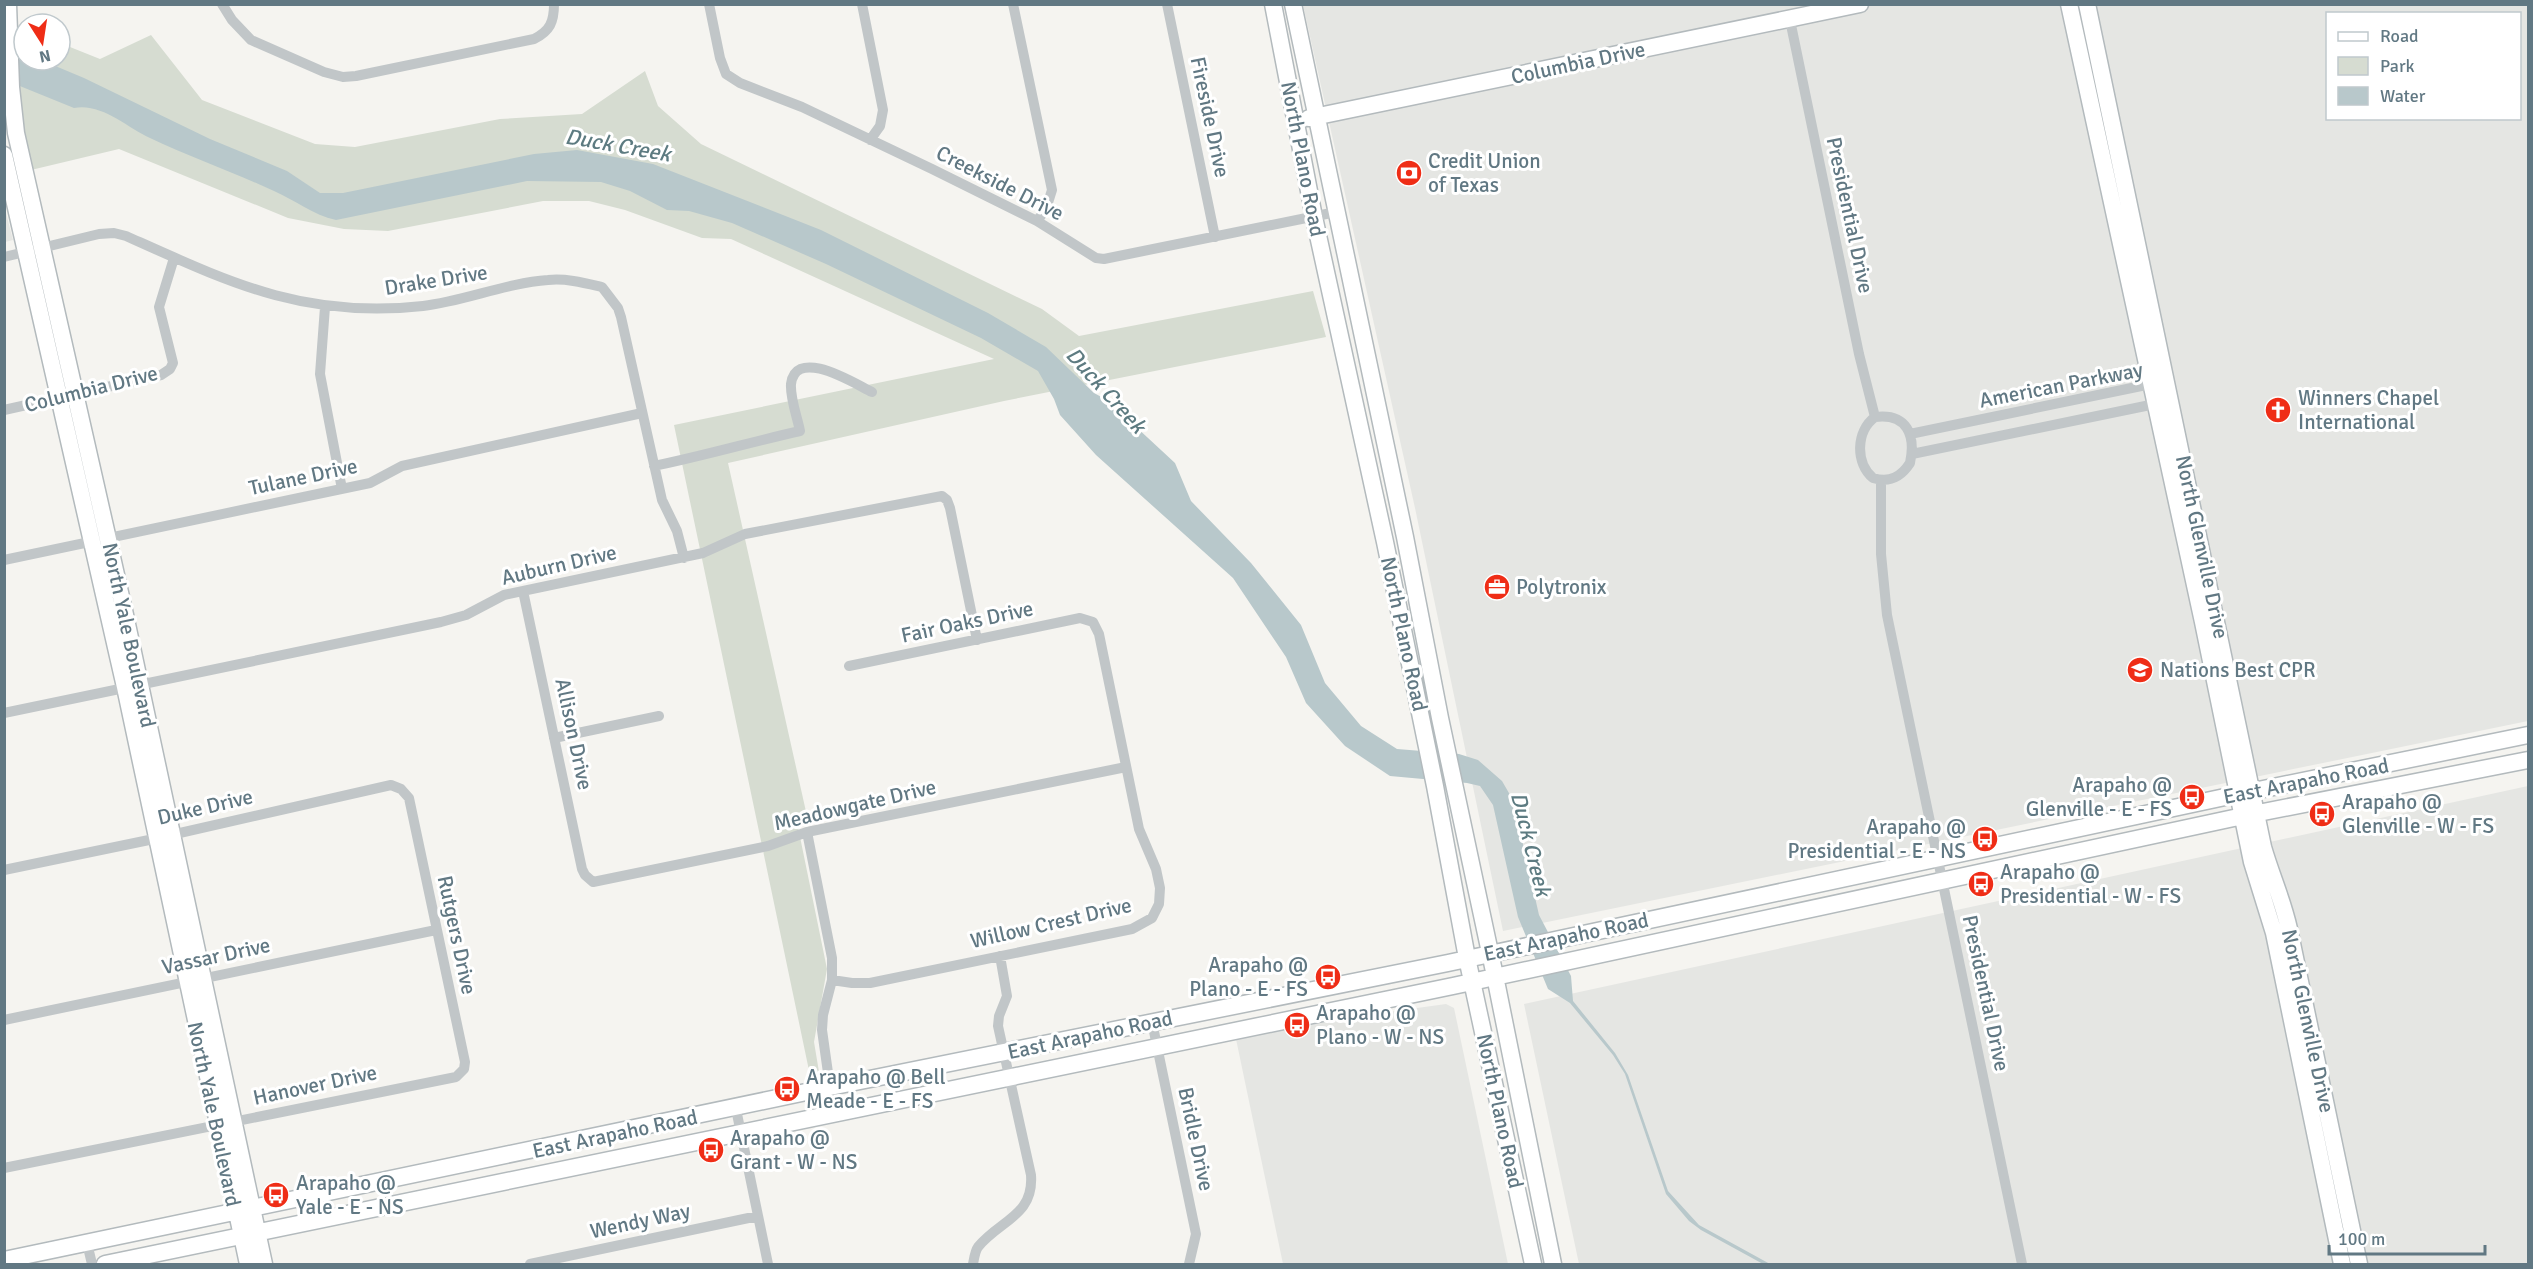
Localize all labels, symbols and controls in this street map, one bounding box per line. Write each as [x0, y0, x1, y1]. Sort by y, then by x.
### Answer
north arrow [12, 12, 72, 72]
legend [2326, 12, 2521, 120]
text: Road [2380, 25, 2419, 47]
street label: Columbia Drive [1508, 36, 1648, 90]
text: N [37, 45, 52, 67]
street label: Fireside Drive [1185, 54, 1235, 180]
text: Park [2380, 55, 2415, 77]
street label: North Plano Road [1275, 79, 1331, 239]
text: Water [2380, 85, 2426, 107]
water label: Duck Creek [563, 122, 675, 168]
street label: Presidential Drive [1821, 135, 1879, 295]
street label: Creekside Drive [932, 140, 1068, 226]
place label: Credit Union of Texas [1428, 148, 1541, 198]
bank icon: Credit Union of Texas [1394, 158, 1424, 188]
street label: Drake Drive [383, 259, 489, 301]
water label: Duck Creek [1060, 341, 1153, 440]
street label: American Parkway [1977, 356, 2145, 414]
street label: Columbia Drive [22, 360, 160, 418]
place label: Winners Chapel International [2298, 385, 2439, 435]
church icon: Winners Chapel International [2263, 395, 2293, 425]
street label: Tulane Drive [246, 453, 360, 501]
street label: North Glenville Drive [2170, 453, 2234, 641]
street label: Auburn Drive [499, 539, 619, 591]
street label: North Yale Boulevard [97, 540, 161, 730]
street label: North Plano Road [1375, 554, 1433, 714]
office icon: Polytronix [1482, 572, 1512, 602]
place label: Polytronix [1516, 574, 1607, 600]
street label: Fair Oaks Drive [899, 595, 1035, 649]
school or university icon: Nations Best CPR [2125, 655, 2155, 685]
place label: Nations Best CPR [2160, 657, 2316, 683]
street label: Allison Drive [549, 676, 599, 792]
street label: East Arapaho Road [2221, 752, 2391, 810]
place label: Arapaho @ Glenville - E - FS [2026, 772, 2172, 822]
street label: Meadowgate Drive [771, 774, 939, 836]
bus stop icon: Arapaho @ Glenville - E - FS [2177, 782, 2207, 812]
street label: Duke Drive [155, 783, 255, 831]
water label: Duck Creek [1505, 789, 1557, 901]
place label: Arapaho @ Glenville - W - FS [2342, 789, 2494, 839]
bus stop icon: Arapaho @ Glenville - W - FS [2307, 799, 2337, 829]
place label: Arapaho @ Presidential - E - NS [1788, 814, 1966, 864]
bus stop icon: Arapaho @ Presidential - E - NS [1970, 824, 2000, 854]
place label: Arapaho @ Presidential - W - FS [2000, 859, 2181, 909]
bus stop icon: Arapaho @ Presidential - W - FS [1966, 869, 1996, 899]
street label: Rutgers Drive [432, 873, 482, 997]
street label: Willow Crest Drive [968, 892, 1134, 954]
street label: East Arapaho Road [1481, 907, 1651, 967]
street label: Presidential Drive [1957, 913, 2015, 1073]
street label: North Glenville Drive [2276, 927, 2340, 1115]
street label: Vassar Drive [159, 932, 273, 980]
place label: Arapaho @ Plano - E - FS [1189, 952, 1308, 1002]
bus stop icon: Arapaho @ Plano - E - FS [1313, 962, 1343, 992]
place label: Arapaho @ Plano - W - NS [1316, 1000, 1444, 1050]
street label: East Arapaho Road [1005, 1005, 1175, 1065]
bus stop icon: Arapaho @ Plano - W - NS [1282, 1010, 1312, 1040]
street label: North Yale Boulevard [182, 1019, 246, 1209]
street label: North Plano Road [1471, 1031, 1529, 1191]
street label: Hanover Drive [251, 1059, 379, 1111]
place label: Arapaho @ Bell Meade - E - FS [806, 1064, 946, 1114]
bus stop icon: Arapaho @ Bell Meade - E - FS [772, 1074, 802, 1104]
street label: Bridle Drive [1172, 1085, 1220, 1193]
street label: East Arapaho Road [530, 1104, 700, 1164]
place label: Arapaho @ Grant - W - NS [730, 1125, 858, 1175]
bus stop icon: Arapaho @ Grant - W - NS [696, 1135, 726, 1165]
place label: Arapaho @ Yale - E - NS [296, 1170, 404, 1220]
bus stop icon: Arapaho @ Yale - E - NS [261, 1180, 291, 1210]
street label: Wendy Way [587, 1198, 693, 1244]
scale bar [2329, 1218, 2485, 1256]
text: 100 m [2338, 1228, 2385, 1250]

